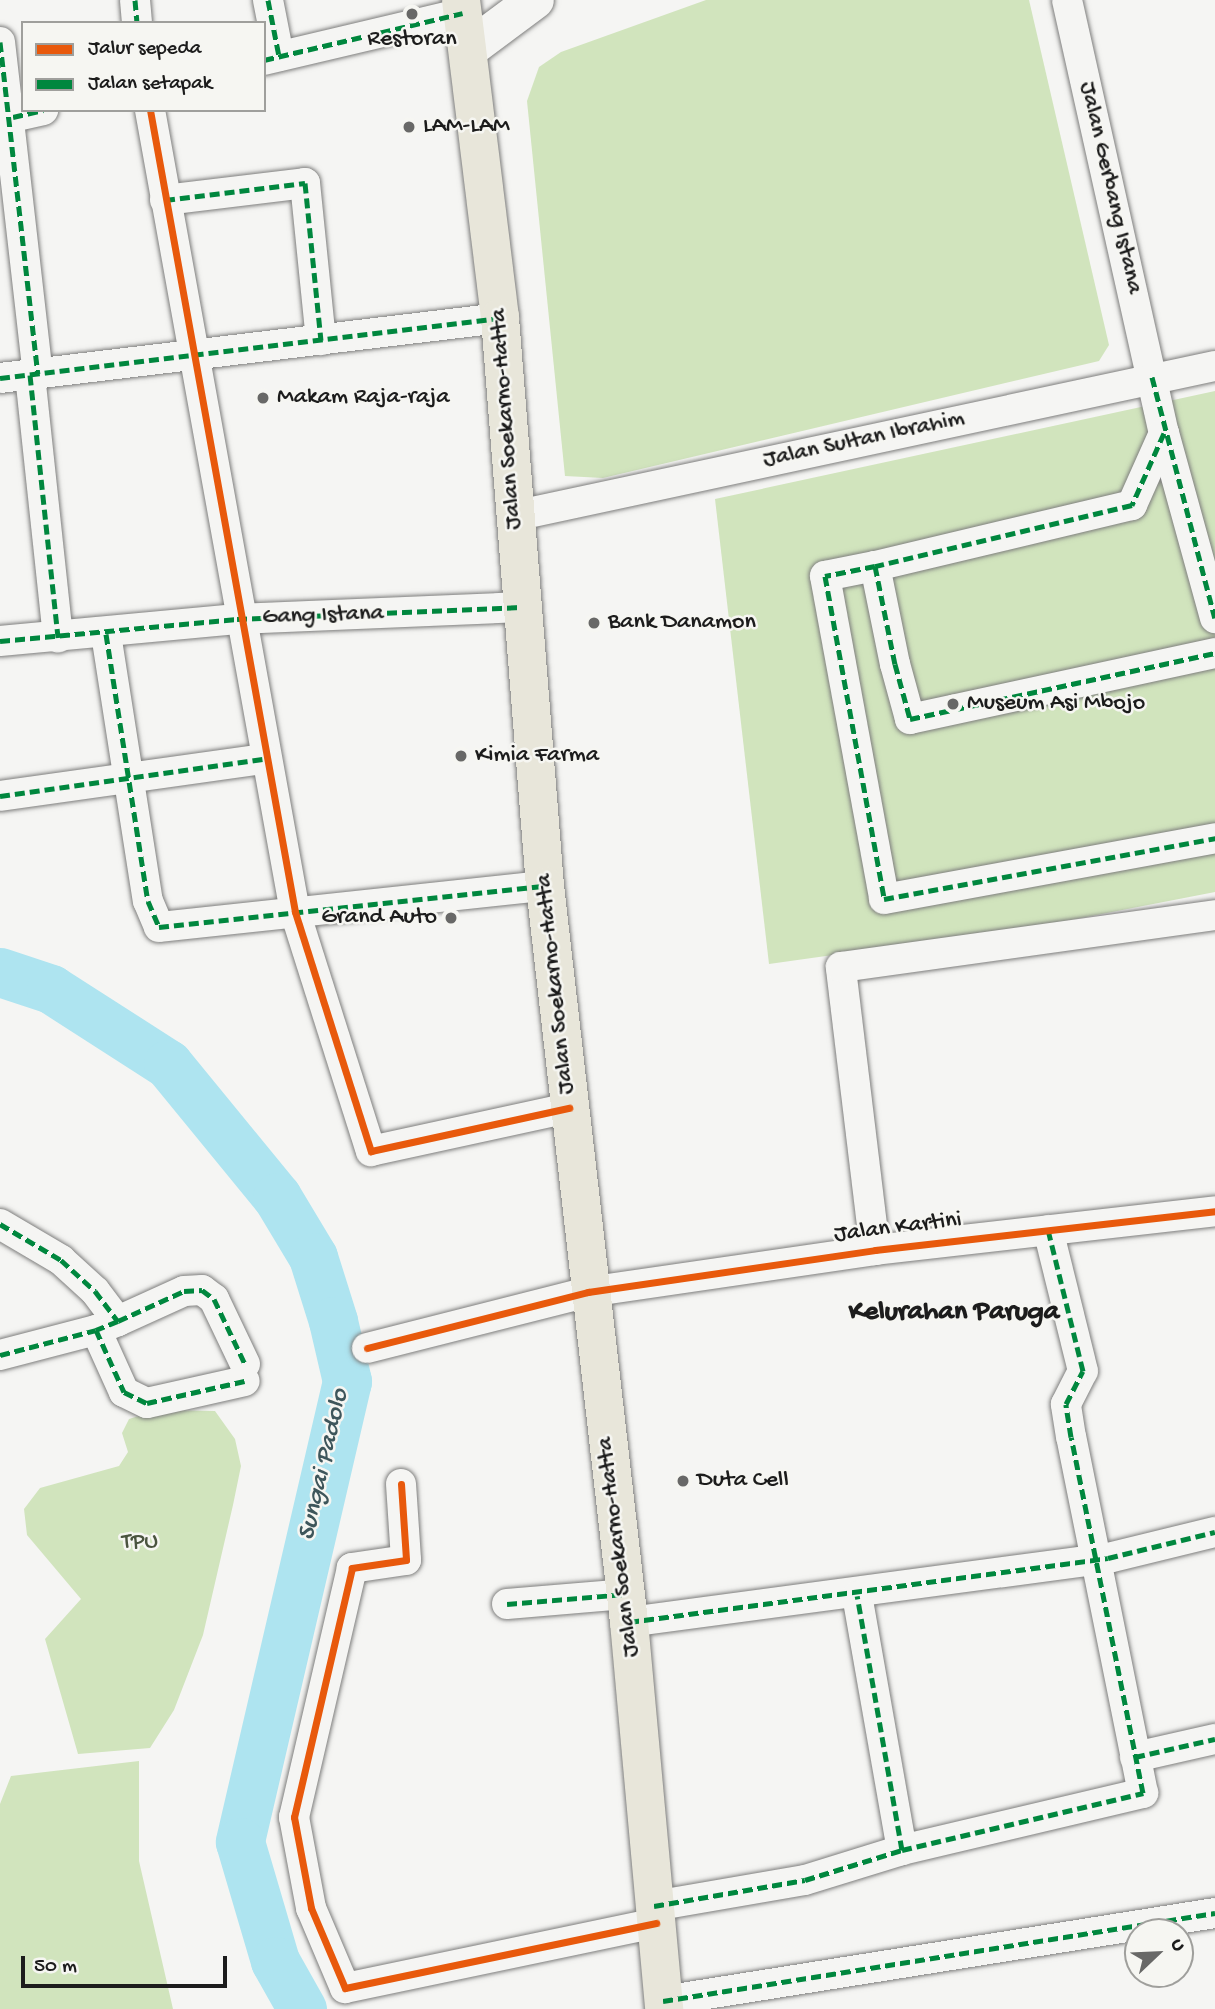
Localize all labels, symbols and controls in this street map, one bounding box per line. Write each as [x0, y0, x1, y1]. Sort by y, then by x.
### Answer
marker: Restoran [404, 6, 420, 22]
legend [21, 21, 266, 112]
place label: Restoran [367, 26, 457, 54]
text: Jalur sepeda [88, 37, 201, 62]
text: Jalan setapak [88, 72, 212, 97]
street label: Jalan Gerbang Istana [1072, 79, 1148, 297]
place label: LAM-LAM [423, 113, 510, 141]
marker: LAM-LAM [401, 119, 417, 135]
street label: Jalan Soekarno-Hatta [485, 307, 529, 531]
place label: Makam Raja-raja [277, 384, 450, 412]
marker: Makam Raja-raja [255, 390, 271, 406]
street label: Jalan Sultan Ibrahim [761, 405, 967, 475]
street label: Gang Istana [262, 599, 384, 633]
place label: Bank Danamon [608, 609, 756, 637]
marker: Bank Danamon [586, 615, 602, 631]
place label: Museum Asi Mbojo [967, 690, 1145, 718]
marker: Museum Asi Mbojo [945, 696, 961, 712]
place label: Kimia Farma [475, 742, 599, 770]
marker: Kimia Farma [453, 748, 469, 764]
street label: Jalan Soekarno-Hatta [530, 872, 582, 1096]
place label: Grand Auto [321, 904, 437, 932]
marker: Grand Auto [443, 910, 459, 926]
street label: Jalan Kartini [833, 1206, 963, 1250]
district label: Kelurahan Paruga [849, 1296, 1059, 1330]
water label: Sungai Padolo [292, 1386, 358, 1544]
street label: Jalan Soekarno-Hatta [591, 1435, 647, 1659]
place label: Duta Cell [697, 1467, 789, 1495]
marker: Duta Cell [675, 1473, 691, 1489]
park label: TPU [122, 1529, 158, 1557]
north arrow [1124, 1918, 1194, 1988]
text: U [1164, 1936, 1190, 1955]
scale bar [24, 1942, 231, 1986]
text: 50 m [34, 1955, 77, 1980]

